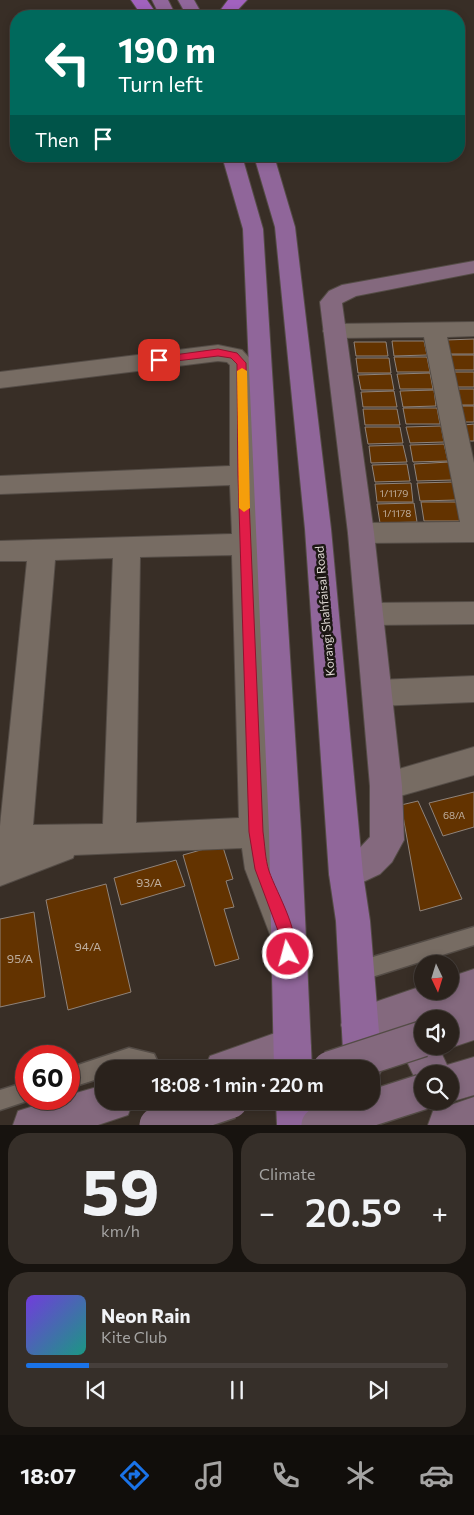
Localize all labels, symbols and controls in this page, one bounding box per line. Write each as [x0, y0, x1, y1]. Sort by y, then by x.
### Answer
text: 190 m [118, 27, 216, 70]
icon: left [35, 30, 100, 95]
text: Turn left [118, 70, 203, 97]
icon: arrive [89, 125, 117, 153]
text: Then [35, 128, 79, 151]
pin [138, 339, 180, 381]
icon: arrive [145, 346, 173, 374]
house number: 1/1179 [380, 487, 408, 499]
house number: 1/1178 [383, 507, 411, 519]
street label: Korangi Shahfaisal Road [311, 545, 337, 677]
house number: 68/A [443, 809, 465, 821]
house number: 93/A [136, 875, 162, 889]
position arrow [261, 927, 313, 979]
house number: 94/A [75, 939, 101, 953]
house number: 95/A [7, 951, 33, 965]
north arrow [414, 955, 459, 1000]
map controls [414, 955, 459, 1110]
button: sound [414, 1010, 459, 1055]
speed limit sign: 60 [15, 1045, 80, 1110]
button: search [414, 1065, 459, 1110]
text: 18:08 · 1 min · 220 m [151, 1073, 324, 1096]
text: 59 [81, 1149, 160, 1228]
text: Climate [259, 1164, 315, 1183]
text: 20.5° [305, 1188, 401, 1235]
text: − [259, 1195, 275, 1229]
text: + [432, 1195, 448, 1229]
text: km/h [101, 1221, 140, 1240]
text: Neon Rain [101, 1304, 191, 1327]
text: Kite Club [101, 1327, 167, 1346]
icon: previous [82, 1376, 110, 1404]
icon: pause [223, 1376, 251, 1404]
icon: next [364, 1376, 392, 1404]
icon: directions [117, 1458, 152, 1493]
icon: music [192, 1458, 227, 1493]
icon: phone [268, 1458, 303, 1493]
icon: climate [343, 1458, 378, 1493]
icon: car [419, 1458, 454, 1493]
text: 18:07 [20, 1462, 76, 1489]

